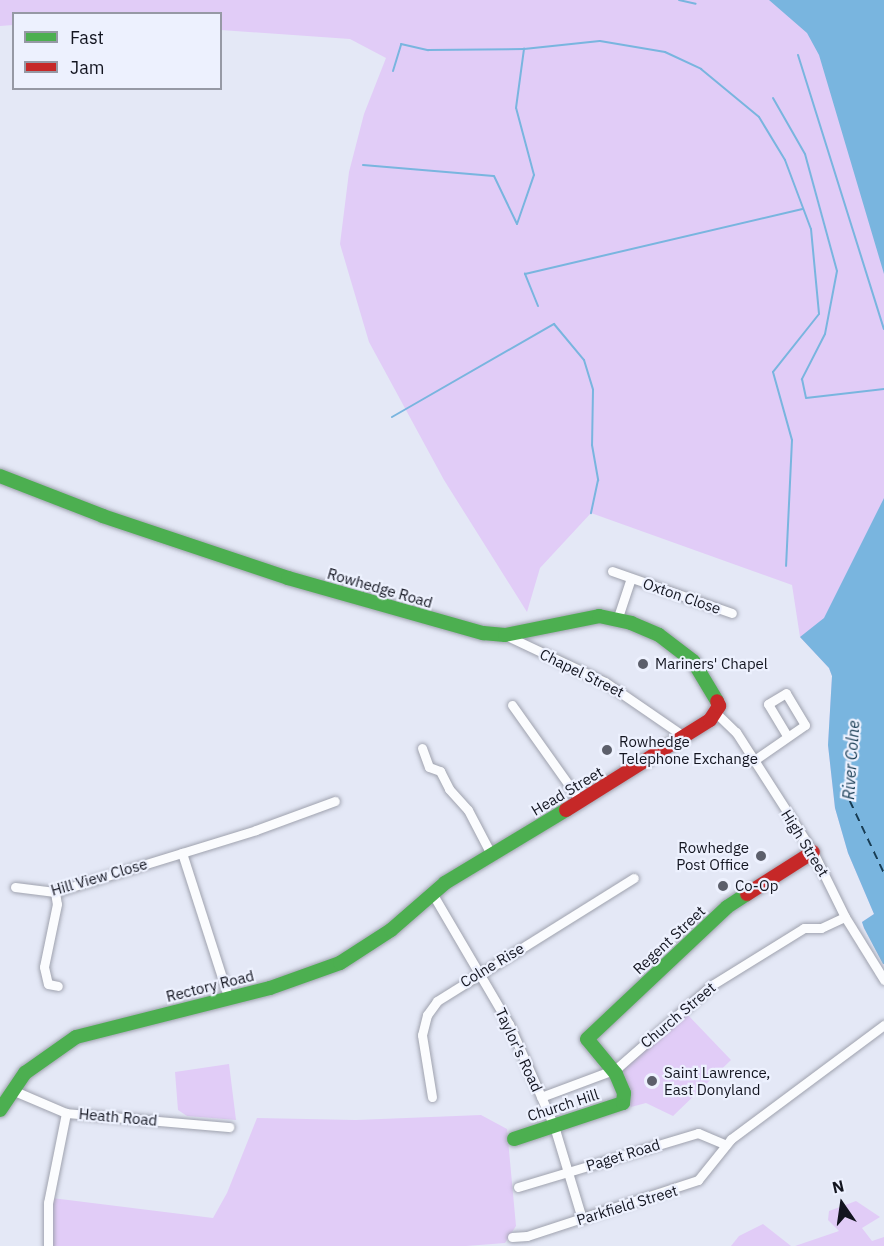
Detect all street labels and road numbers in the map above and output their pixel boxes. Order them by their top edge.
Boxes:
street label: Rowhedge Road [325,564,435,612]
street label: Oxton Close [641,574,723,618]
street label: Chapel Street [537,645,627,701]
street label: Head Street [528,763,606,819]
street label: High Street [777,806,833,880]
street label: Hill View Close [49,855,149,899]
street label: Regent Street [629,902,709,978]
street label: Colne Rise [457,939,527,991]
street label: Rectory Road [164,966,256,1006]
street label: Church Street [637,978,719,1052]
street label: Taylor's Road [492,1005,546,1095]
street label: Church Hill [525,1085,601,1125]
street label: Heath Road [78,1105,158,1129]
street label: Paget Road [584,1135,662,1175]
street label: Parkfield Street [574,1181,680,1229]

